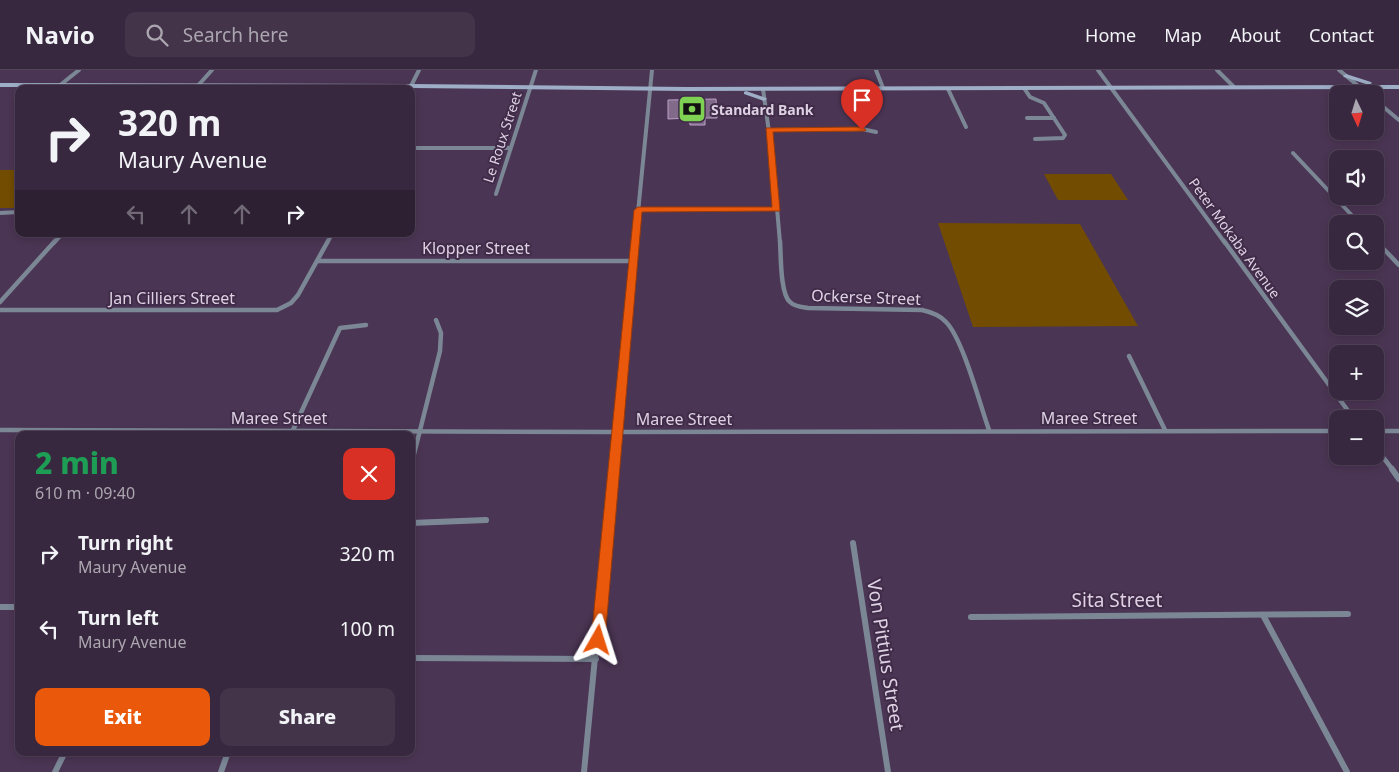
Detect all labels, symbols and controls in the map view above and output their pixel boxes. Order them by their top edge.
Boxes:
search box [125,12,475,57]
text: Navio [25,18,95,51]
icon: search [143,21,171,49]
text: Search here [183,22,289,48]
text: Home [1085,23,1136,47]
text: Map [1164,23,1202,47]
text: About [1230,23,1281,47]
text: Contact [1309,23,1374,47]
pin [841,79,883,130]
north arrow [1329,85,1384,140]
map controls [1329,85,1384,465]
icon: arrive [848,86,876,114]
street label: Le Roux Street [478,89,526,185]
bank icon: Standard Bank [677,94,707,124]
text: 320 m [118,99,221,146]
place label: Standard Bank [711,100,814,119]
icon: right [35,105,100,170]
text: Maury Avenue [118,144,267,174]
button: sound [1329,150,1384,205]
street label: Peter Mokaba Avenue [1185,174,1285,302]
icon: left [122,200,150,228]
icon: ahead [175,200,203,228]
icon: ahead [228,200,256,228]
icon: right [281,200,309,228]
button: search [1329,215,1384,270]
street label: Klopper Street [422,237,530,259]
button: layers [1329,280,1384,335]
street label: Ockerse Street [811,284,922,310]
street label: Jan Cilliers Street [107,287,235,309]
button: + [1329,345,1384,400]
street label: Maree Street [231,407,328,429]
street label: Maree Street [1041,407,1138,429]
street label: Maree Street [636,408,733,430]
button: − [1329,410,1384,465]
text: 2 min [35,442,119,483]
button: close [343,448,395,500]
text: 610 m · 09:40 [35,482,135,504]
text: Turn right [78,530,173,556]
icon: right [35,540,63,568]
text: 320 m [340,541,395,567]
text: Maury Avenue [78,556,186,578]
street label: Von Pittius Street [861,577,911,733]
street label: Sita Street [1072,587,1163,613]
text: Turn left [78,605,159,631]
position arrow [571,613,623,665]
icon: left [35,615,63,643]
text: 100 m [340,616,395,642]
text: Maury Avenue [78,631,186,653]
button: Exit [35,688,210,746]
button: Share [220,688,395,746]

